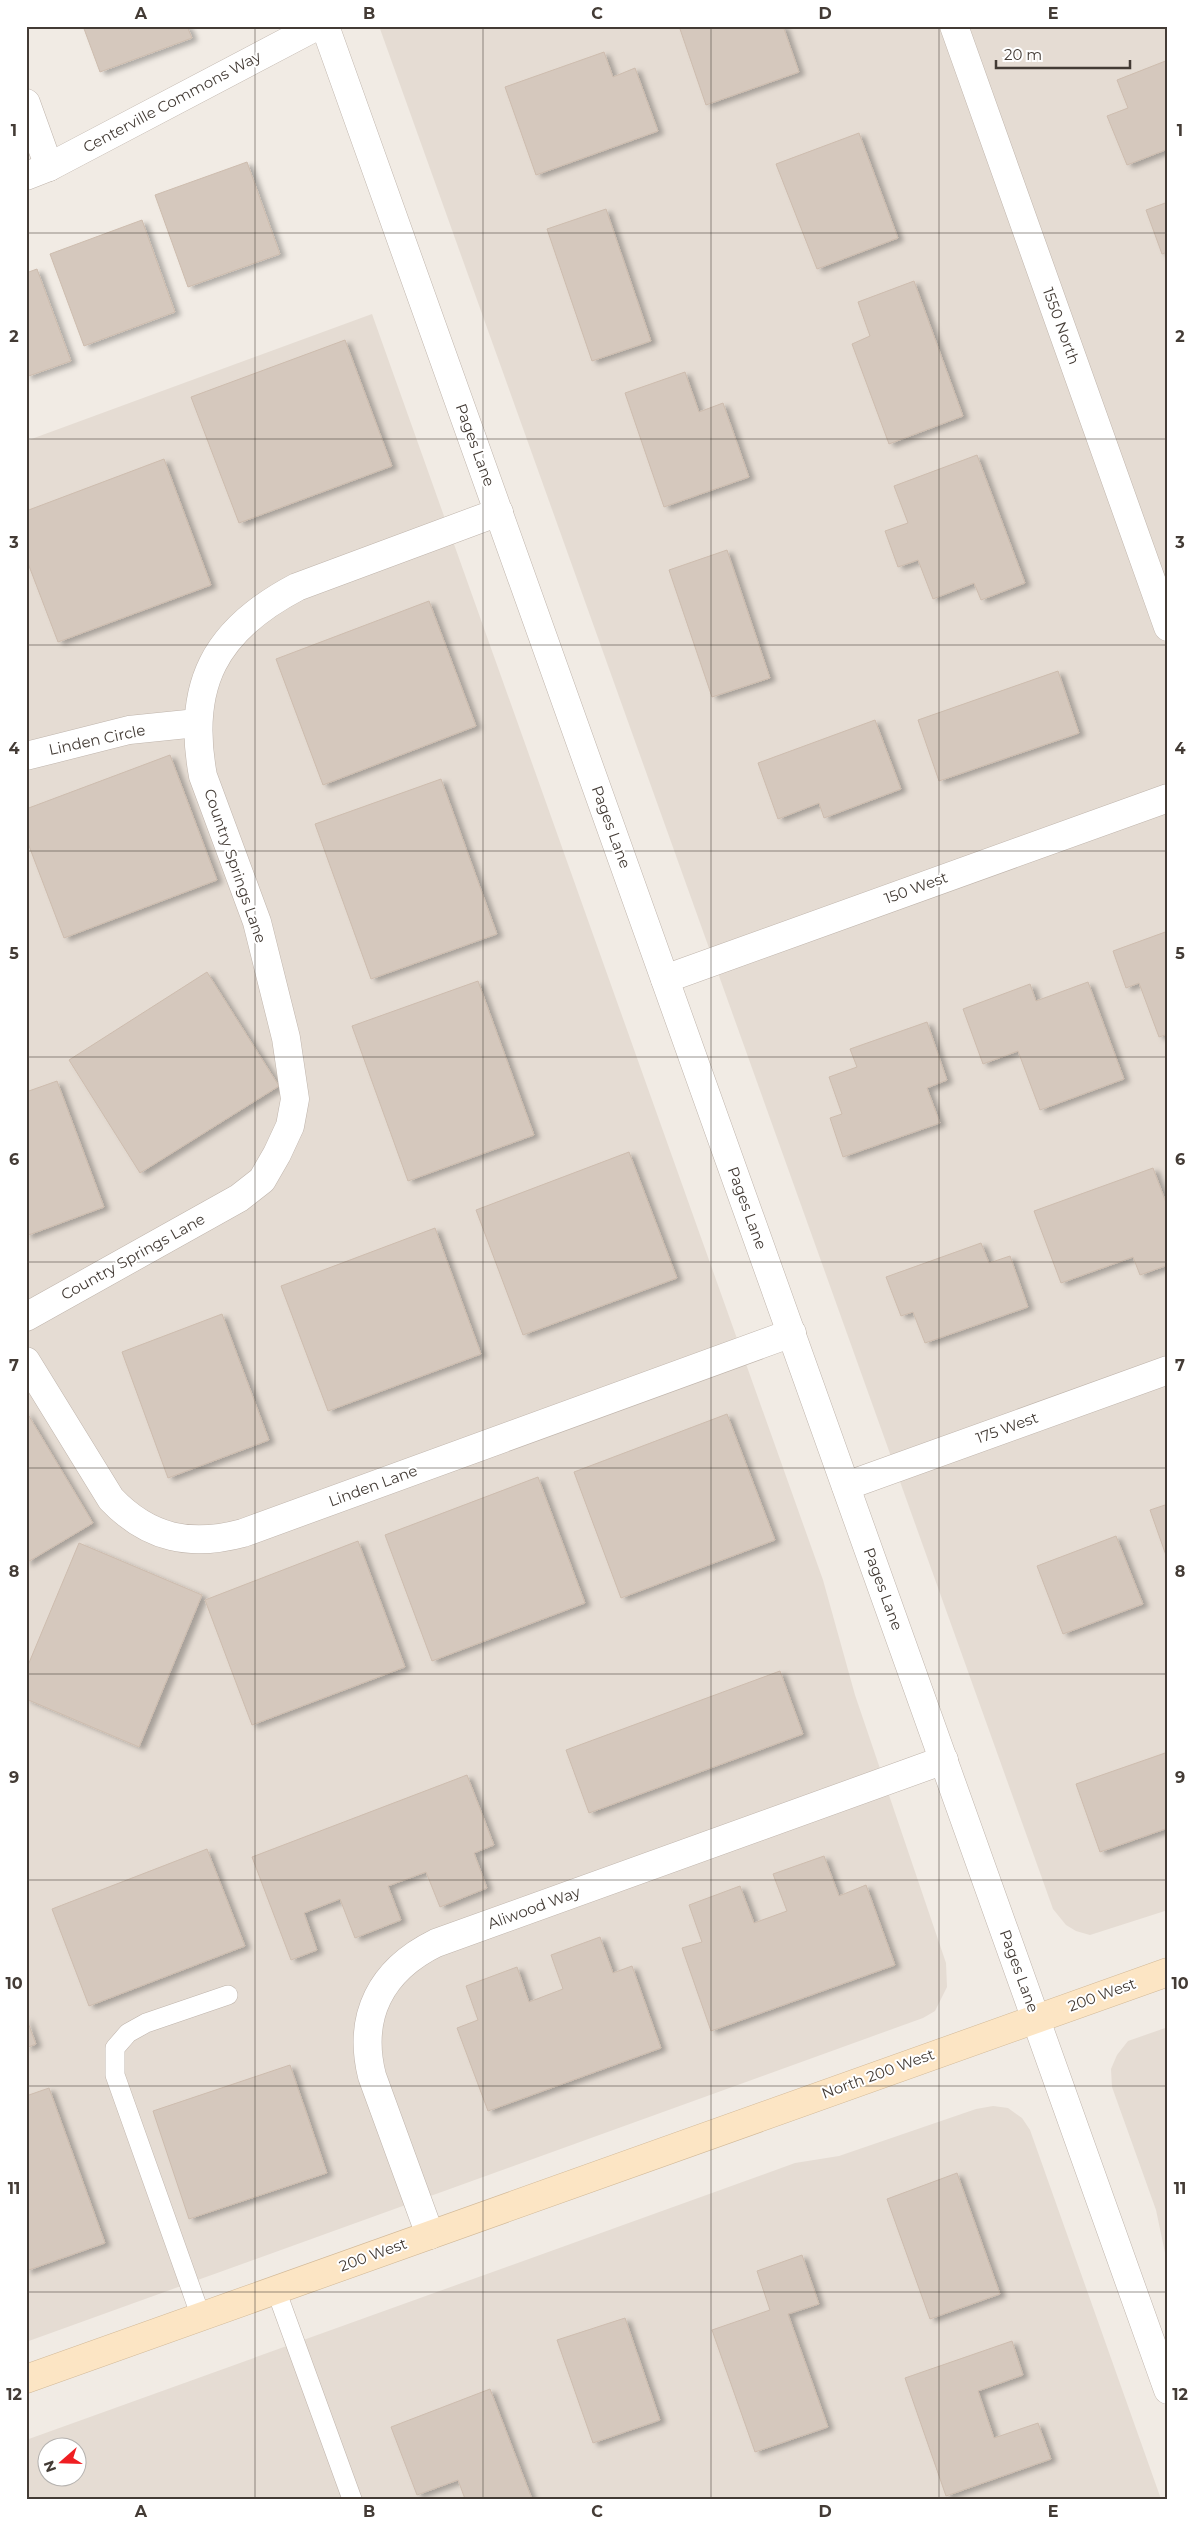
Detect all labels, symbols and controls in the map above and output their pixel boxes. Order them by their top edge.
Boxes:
text: A [134,4,148,23]
text: B [363,4,375,23]
text: C [591,4,603,23]
text: D [818,4,832,23]
text: E [1048,4,1058,23]
scale bar [996,38,1130,70]
text: 20 m [1004,45,1042,64]
street label: Centerville Commons Way [80,46,265,157]
text: 1 [11,121,17,140]
text: 1 [1177,121,1183,140]
street label: 1550 North [1039,285,1084,367]
text: 2 [9,327,19,346]
text: 2 [1175,327,1185,346]
street label: Pages Lane [452,401,499,489]
text: 3 [8,533,19,552]
text: 3 [1174,533,1185,552]
street label: Linden Circle [47,720,147,759]
text: 4 [8,739,20,758]
text: 4 [1174,739,1186,758]
street label: Pages Lane [588,783,635,871]
street label: Country Springs Lane [200,786,271,945]
street label: 150 West [882,867,950,908]
text: 5 [9,944,19,963]
text: 5 [1175,944,1185,963]
text: 6 [9,1150,19,1169]
text: 6 [1175,1150,1185,1169]
street label: Pages Lane [724,1164,771,1252]
street label: Country Springs Lane [57,1209,208,1304]
text: 7 [9,1356,19,1375]
text: 7 [1175,1356,1185,1375]
street label: 175 West [973,1408,1040,1448]
street label: Linden Lane [326,1461,420,1510]
street label: Pages Lane [860,1545,907,1633]
text: 8 [9,1562,19,1581]
text: 8 [1175,1562,1185,1581]
text: 9 [9,1768,19,1787]
text: 9 [1175,1768,1185,1787]
street label: Aliwood Way [485,1882,584,1933]
street label: Pages Lane [996,1927,1043,2015]
text: 10 [5,1974,23,1993]
street label: 200 West [1065,1974,1138,2016]
text: 10 [1171,1974,1189,1993]
street label: North 200 West [819,2044,937,2103]
text: 11 [8,2179,20,2198]
text: 11 [1174,2179,1186,2198]
street label: 200 West [336,2234,409,2276]
text: 12 [6,2385,22,2404]
text: 12 [1172,2385,1188,2404]
north arrow [38,2438,88,2488]
text: N [39,2458,60,2475]
text: A [134,2502,148,2521]
text: B [363,2502,375,2521]
text: C [591,2502,603,2521]
text: D [818,2502,832,2521]
text: E [1048,2502,1058,2521]

